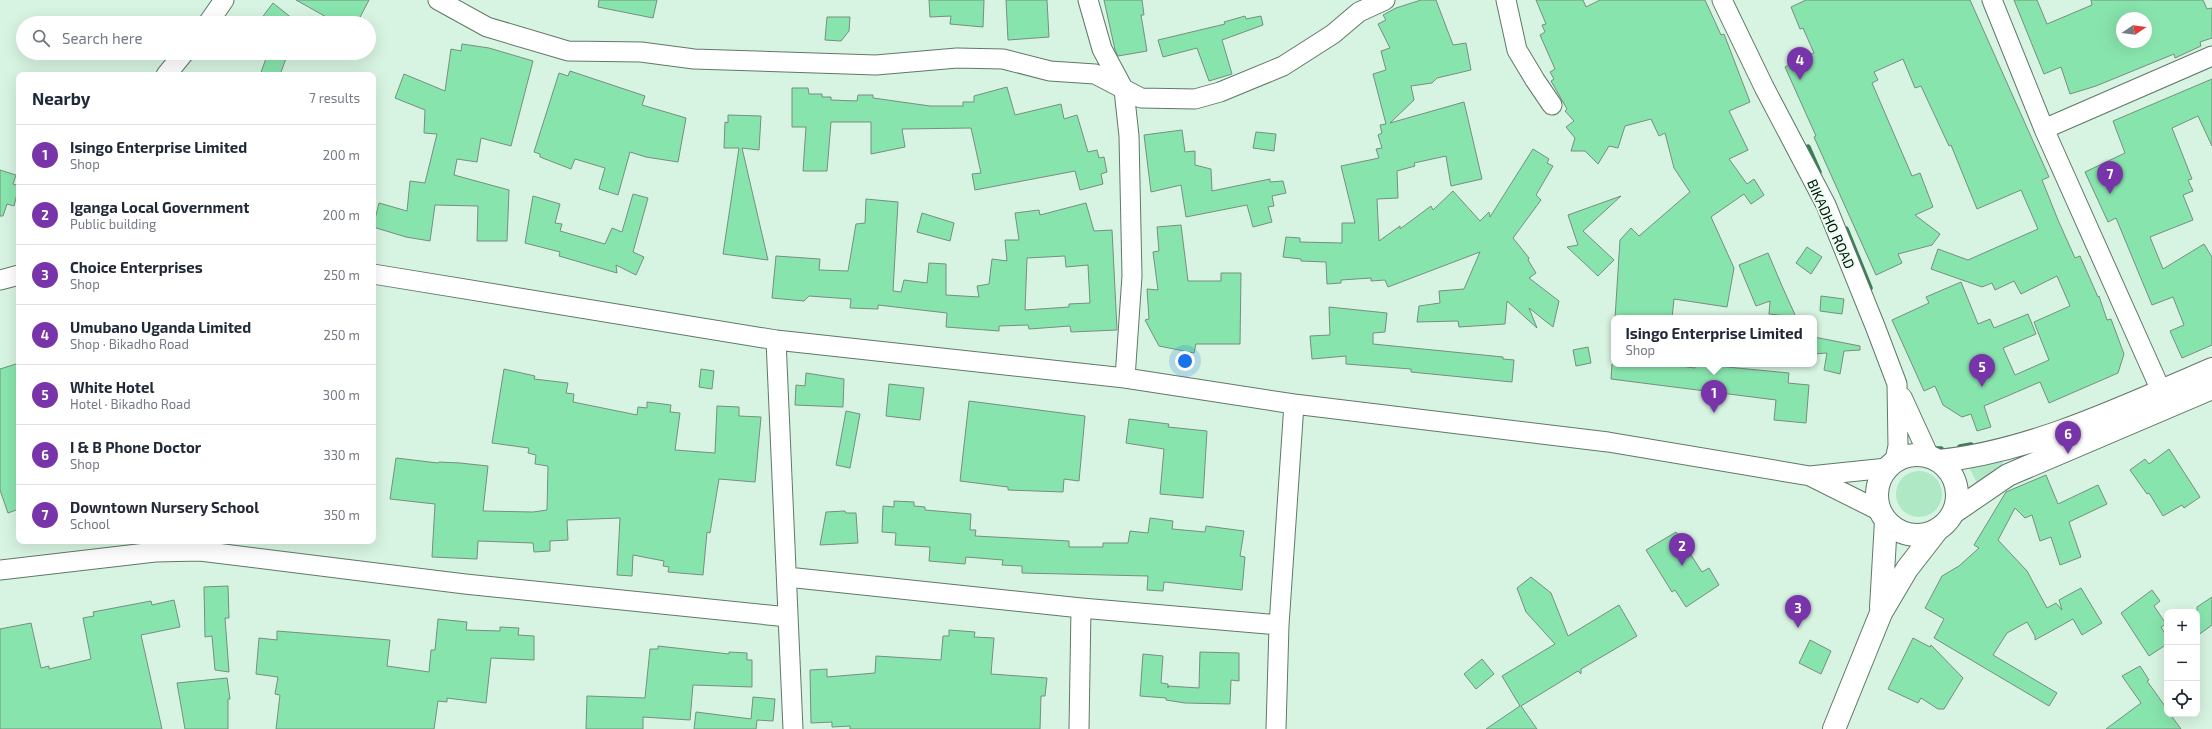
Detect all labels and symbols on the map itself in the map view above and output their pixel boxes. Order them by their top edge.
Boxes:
north arrow [2116,12,2152,48]
pin: 4 [1787,47,1813,80]
pin: 7 [2097,161,2123,194]
street label: BIKADHO ROAD [1804,176,1859,271]
your location [1175,351,1195,371]
pin: 5 [1969,354,1995,387]
pin: 1 [1701,380,1727,413]
pin: 6 [2055,421,2081,454]
pin: 2 [1669,533,1695,566]
pin: 3 [1785,595,1811,628]

